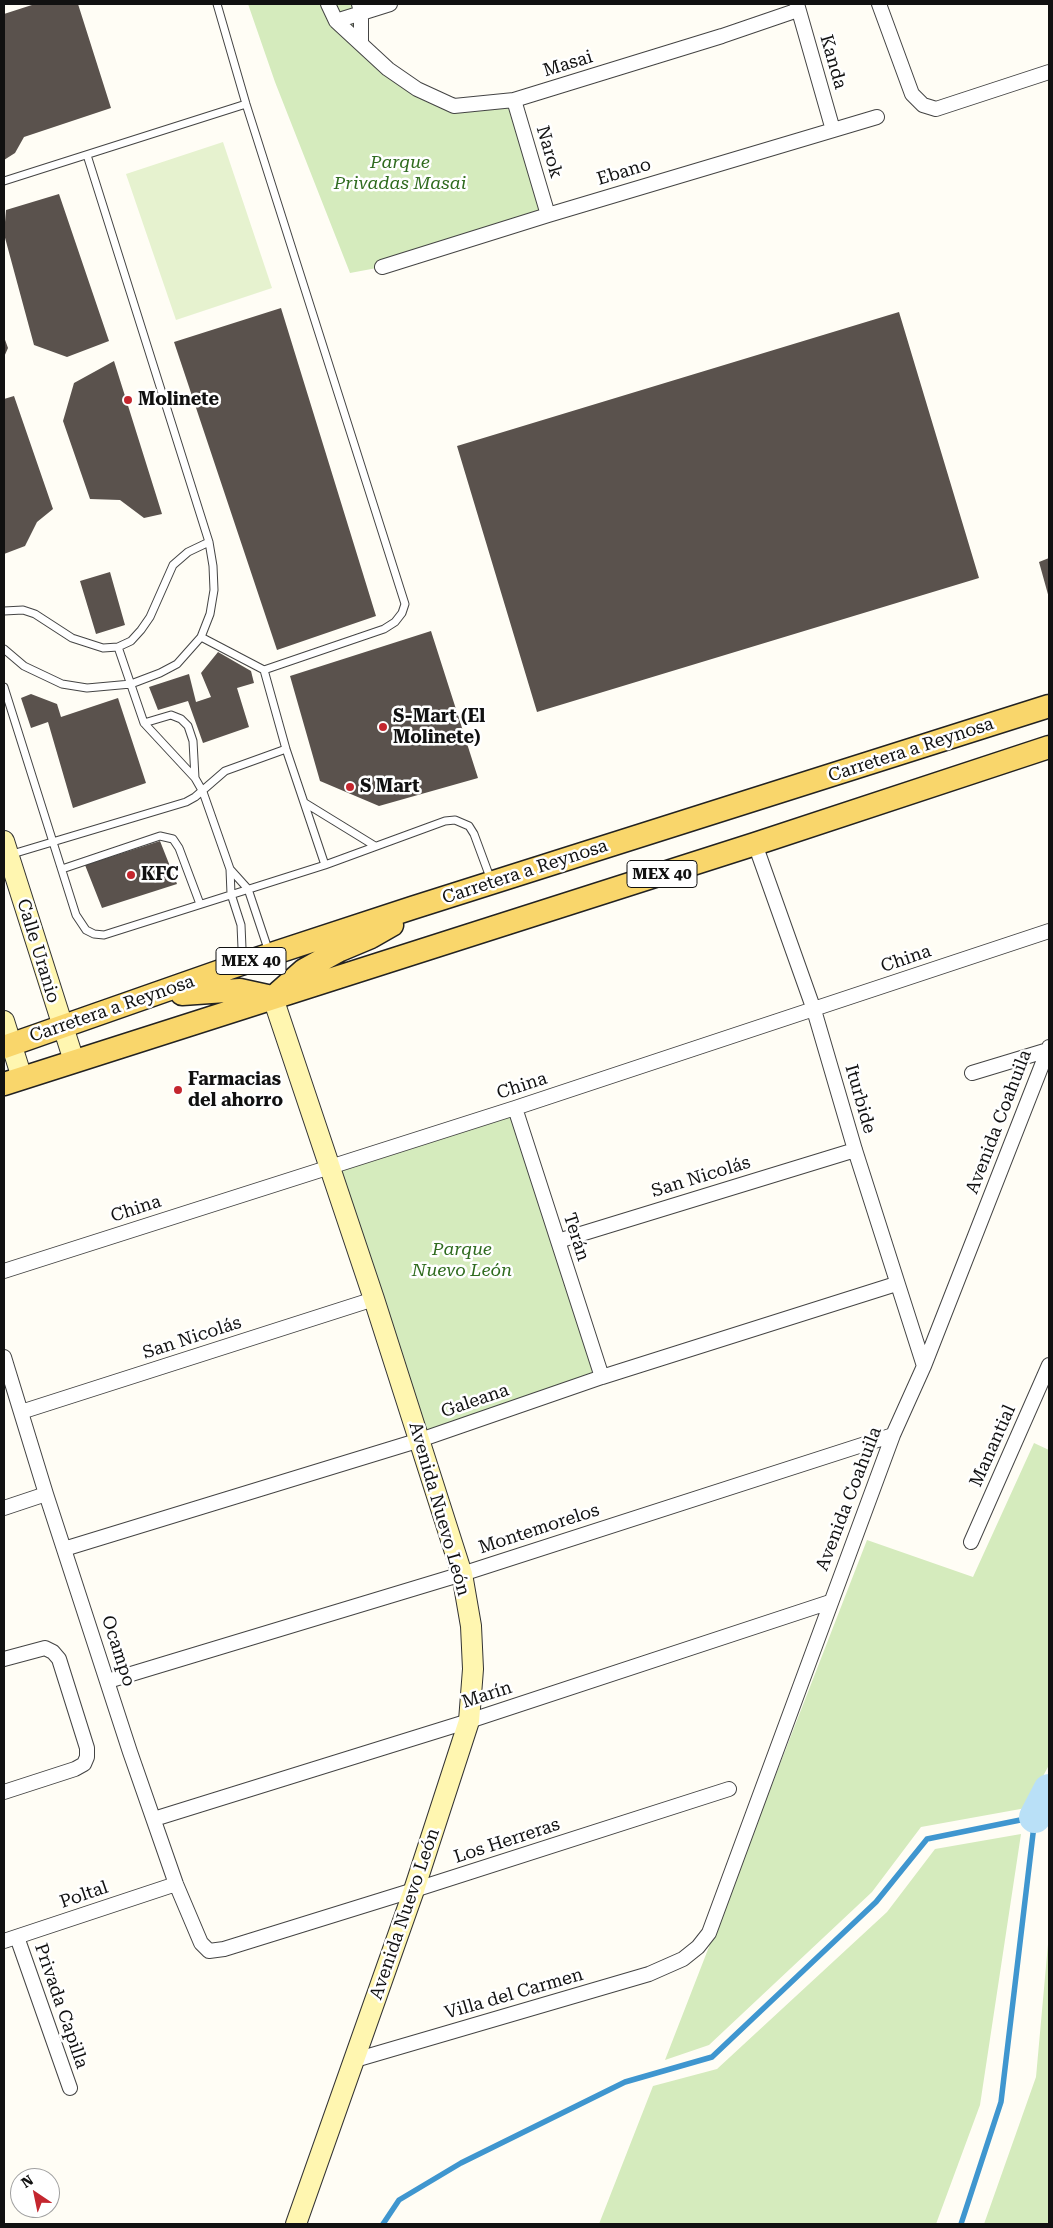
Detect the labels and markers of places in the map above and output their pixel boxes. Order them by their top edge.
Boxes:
place label: Molinete [138,389,219,411]
marker: Molinete [122,394,134,406]
place label: S-Mart (El Molinete) [393,706,485,749]
marker: S-Mart (El Molinete) [377,721,389,733]
place label: S Mart [360,776,420,798]
marker: S Mart [344,781,356,793]
place label: KFC [141,864,179,886]
marker: KFC [125,869,137,881]
place label: Farmacias del ahorro [188,1069,283,1112]
marker: Farmacias del ahorro [172,1084,184,1096]

